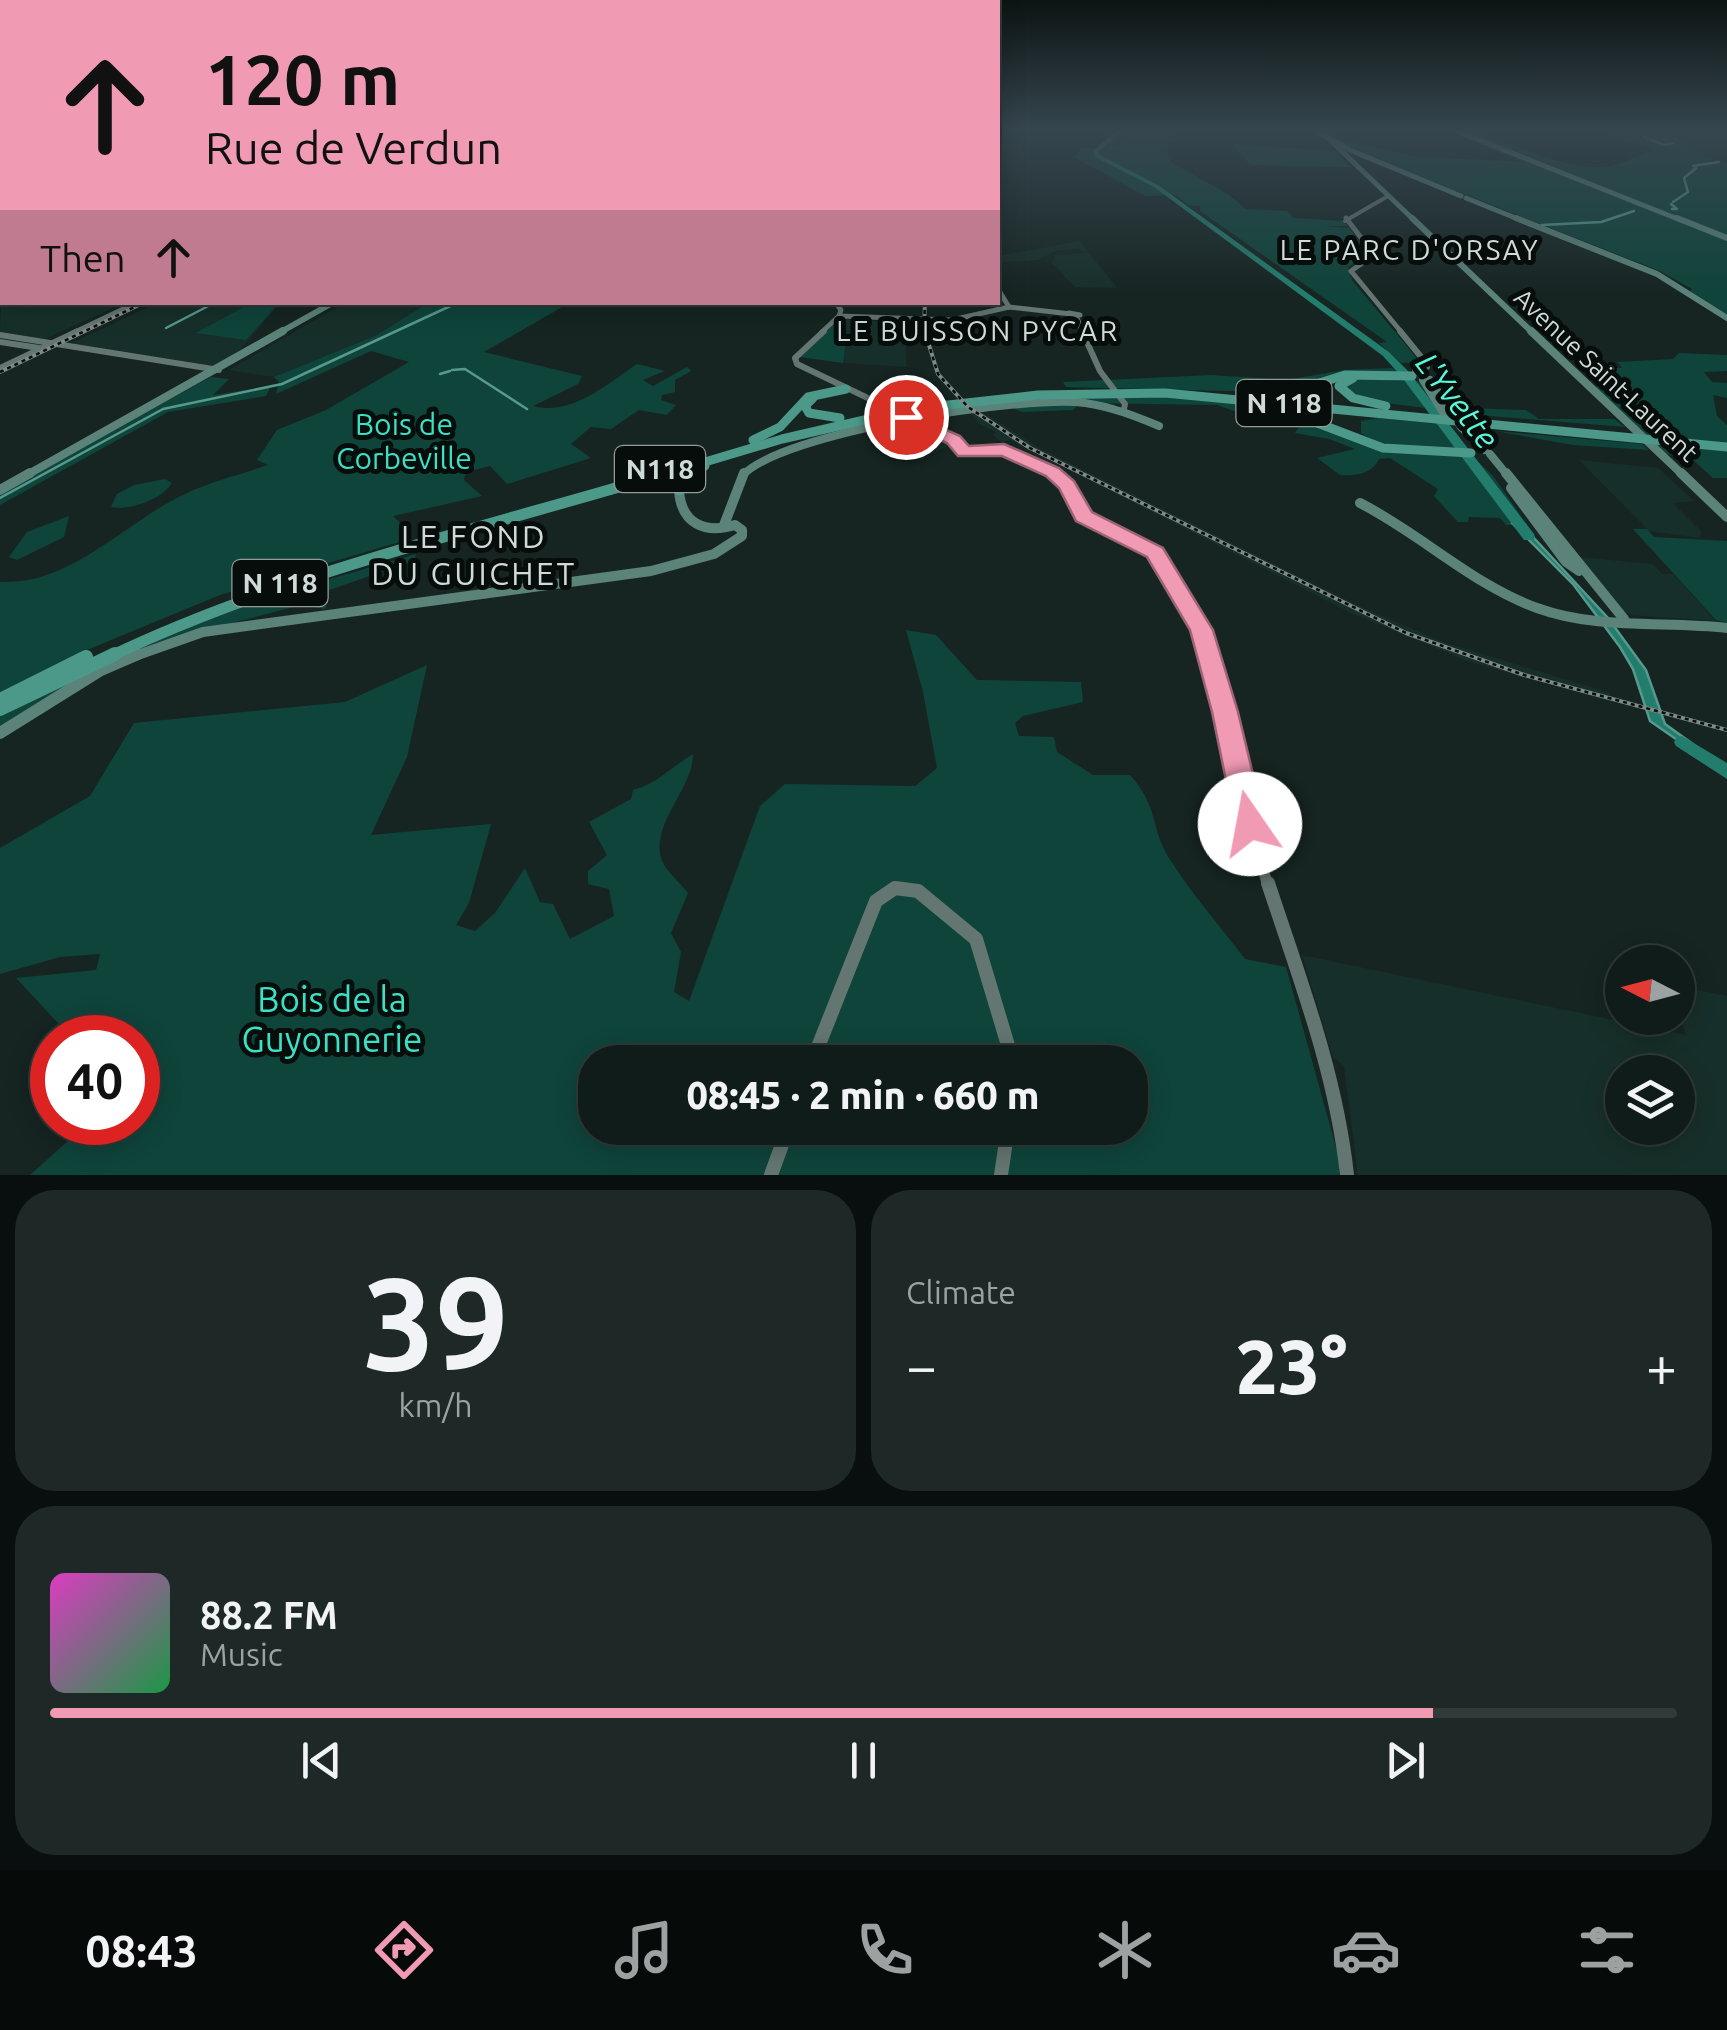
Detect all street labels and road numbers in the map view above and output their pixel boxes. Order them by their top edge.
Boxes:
street label: Avenue Saint-Laurent [1509,283,1703,467]
road number: N 118 [1236,380,1332,426]
road number: N118 [615,446,705,492]
road number: N 118 [232,560,328,606]

